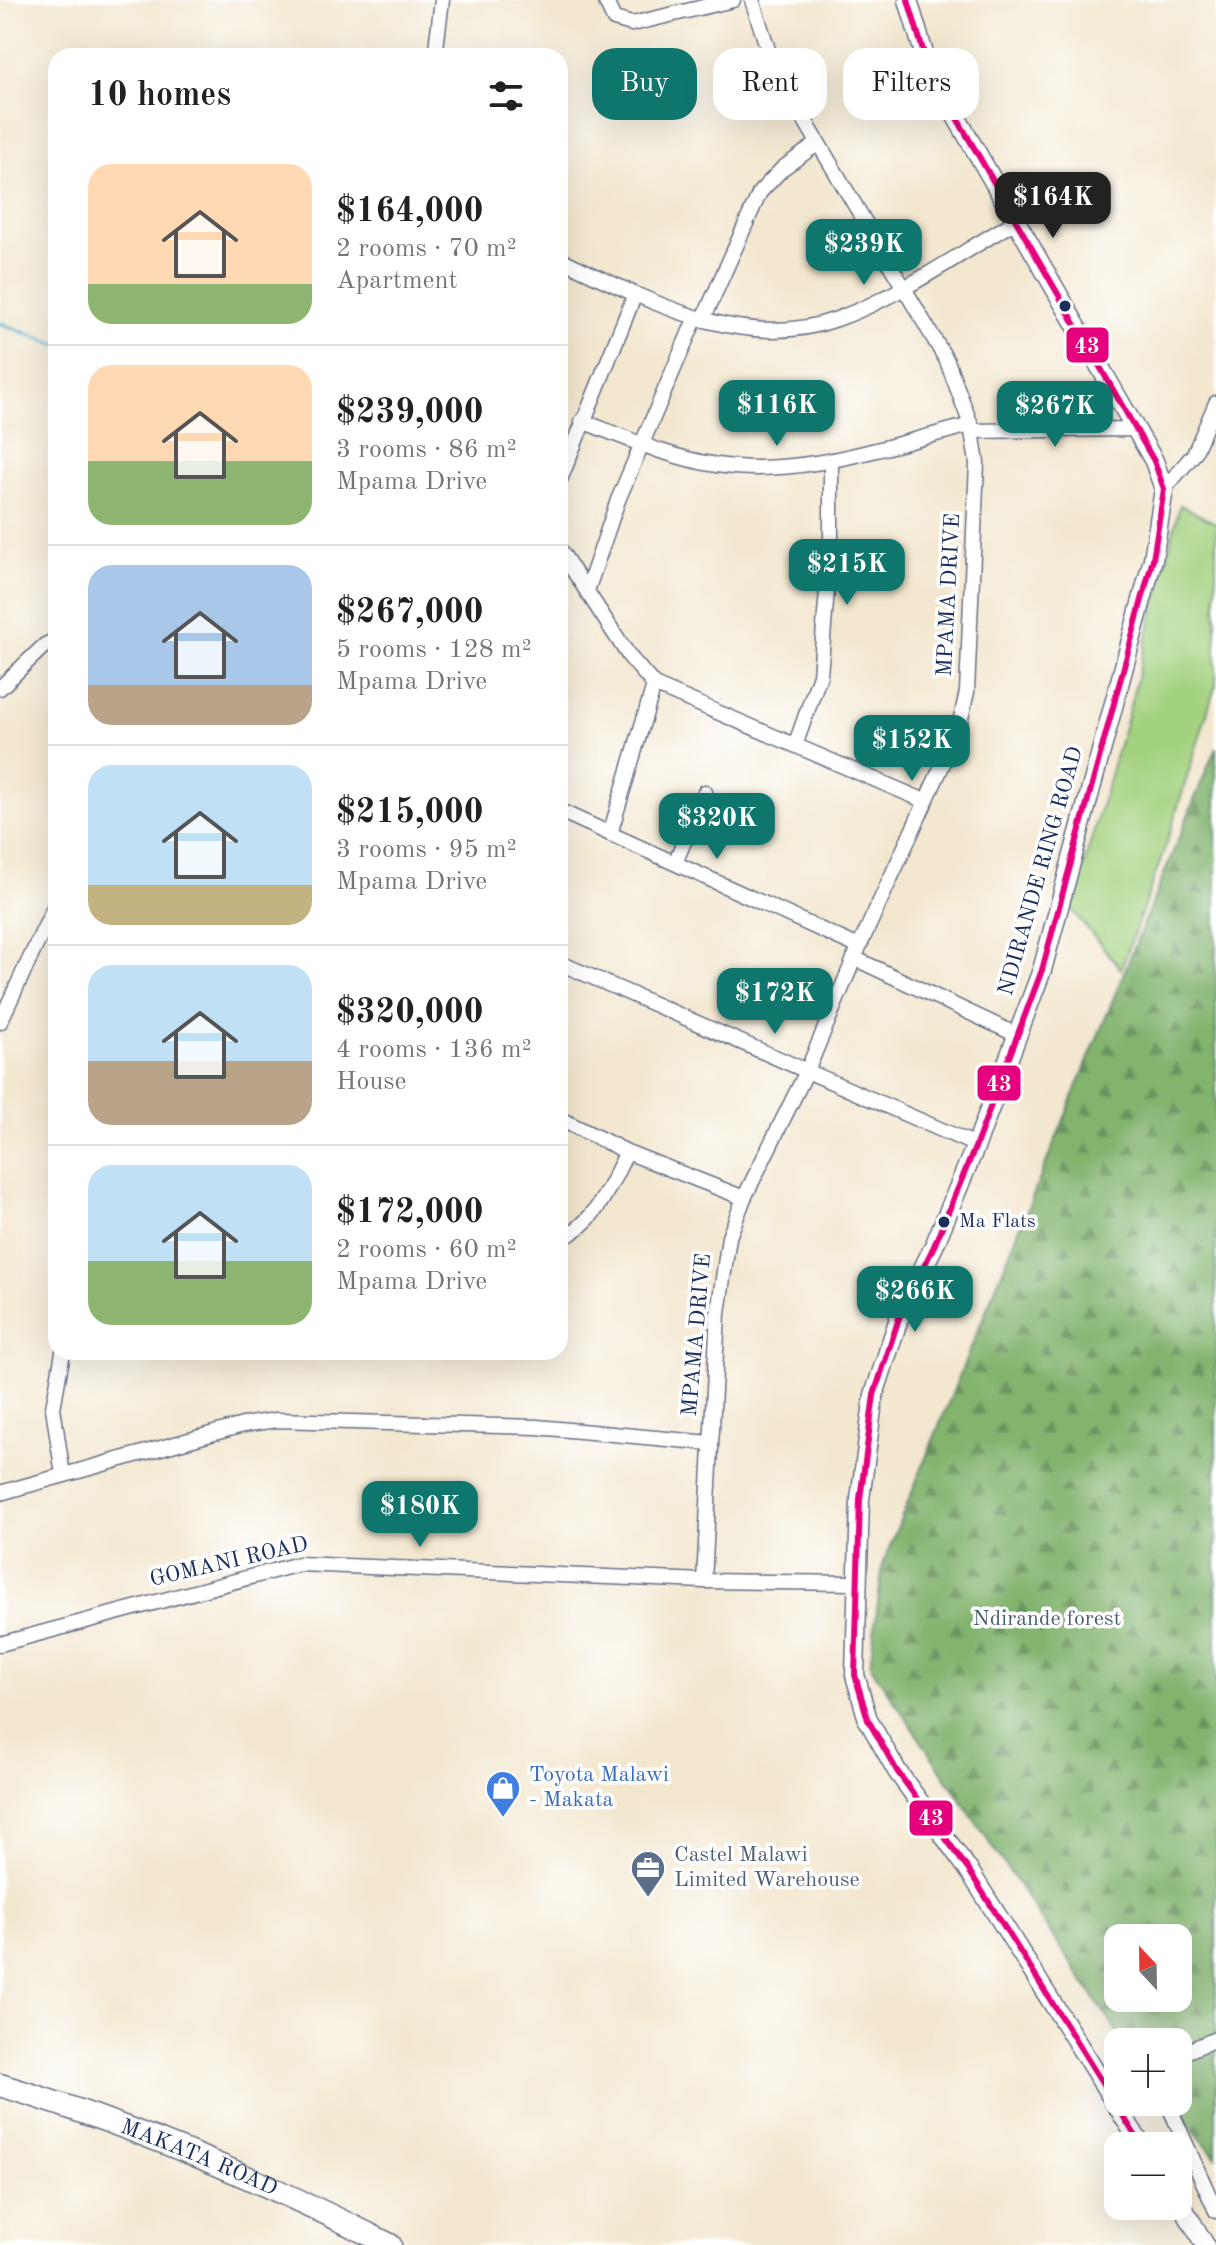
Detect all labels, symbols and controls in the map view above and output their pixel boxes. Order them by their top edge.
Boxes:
chip: Buy [592,48,697,120]
chip: Rent [713,48,827,120]
chip: Filters [843,48,979,120]
icon: filters [484,74,528,118]
text: 10 homes [88,79,231,113]
pin: $164K [997,172,1109,240]
text: $164K [1013,185,1093,211]
text: $164,000 [336,195,484,229]
icon: home [152,196,248,292]
pin: $239K [808,219,920,287]
text: $239K [824,232,904,258]
text: 2 rooms · 70 m² [336,236,517,262]
text: Apartment [336,268,458,294]
unlabelled marker [1057,298,1073,314]
line badge: 43 [1065,326,1110,364]
text: 43 [1074,336,1100,358]
pin: $116K [721,380,833,448]
pin: $267K [999,381,1111,449]
text: $116K [737,393,817,419]
text: $267K [1015,394,1095,420]
text: $239,000 [336,396,484,430]
icon: home [152,397,248,493]
text: 3 rooms · 86 m² [336,437,517,463]
text: Mpama Drive [336,469,487,495]
street label: MPAMA DRIVE [934,513,964,677]
pin: $215K [791,539,903,607]
text: $215K [807,552,887,578]
text: $267,000 [336,596,484,630]
icon: home [152,597,248,693]
text: 5 rooms · 128 m² [336,637,532,663]
text: Mpama Drive [336,669,487,695]
pin: $152K [856,715,968,783]
text: $152K [872,728,952,754]
street label: NDIRANDE RING ROAD [995,744,1087,998]
pin: $320K [661,793,773,861]
text: $215,000 [336,796,484,830]
icon: home [152,797,248,893]
text: $320K [677,806,757,832]
text: 3 rooms · 95 m² [336,837,517,863]
text: Mpama Drive [336,869,487,895]
pin: $172K [719,968,831,1036]
text: $172K [735,981,815,1007]
text: $320,000 [336,996,484,1030]
icon: home [152,997,248,1093]
text: 4 rooms · 136 m² [336,1037,532,1063]
line badge: 43 [976,1064,1022,1102]
text: House [336,1069,407,1095]
text: 43 [986,1074,1012,1096]
text: $172,000 [336,1196,484,1230]
icon: home [152,1197,248,1293]
place label: Ma Flats [959,1212,1036,1232]
marker: Ma Flats [936,1214,952,1230]
text: 2 rooms · 60 m² [336,1237,517,1263]
street label: MPAMA DRIVE [679,1252,715,1418]
pin: $266K [859,1266,971,1334]
text: Mpama Drive [336,1269,487,1295]
text: $266K [875,1279,955,1305]
pin: $180K [364,1481,476,1549]
text: $180K [380,1494,460,1520]
street label: GOMANI ROAD [148,1533,310,1591]
park label: Ndirande forest [973,1608,1121,1630]
place label: Toyota Malawi - Makata [529,1764,669,1811]
shop icon: Toyota Malawi - Makata [484,1769,522,1819]
line badge: 43 [908,1799,954,1837]
text: 43 [918,1808,944,1830]
place label: Castel Malawi Limited Warehouse [674,1844,860,1891]
office icon: Castel Malawi Limited Warehouse [629,1849,667,1899]
north arrow [1104,1924,1192,2012]
map controls [1104,1924,1192,2220]
button: + [1104,2028,1192,2116]
street label: MAKATA ROAD [118,2116,281,2200]
button: − [1104,2132,1192,2220]

